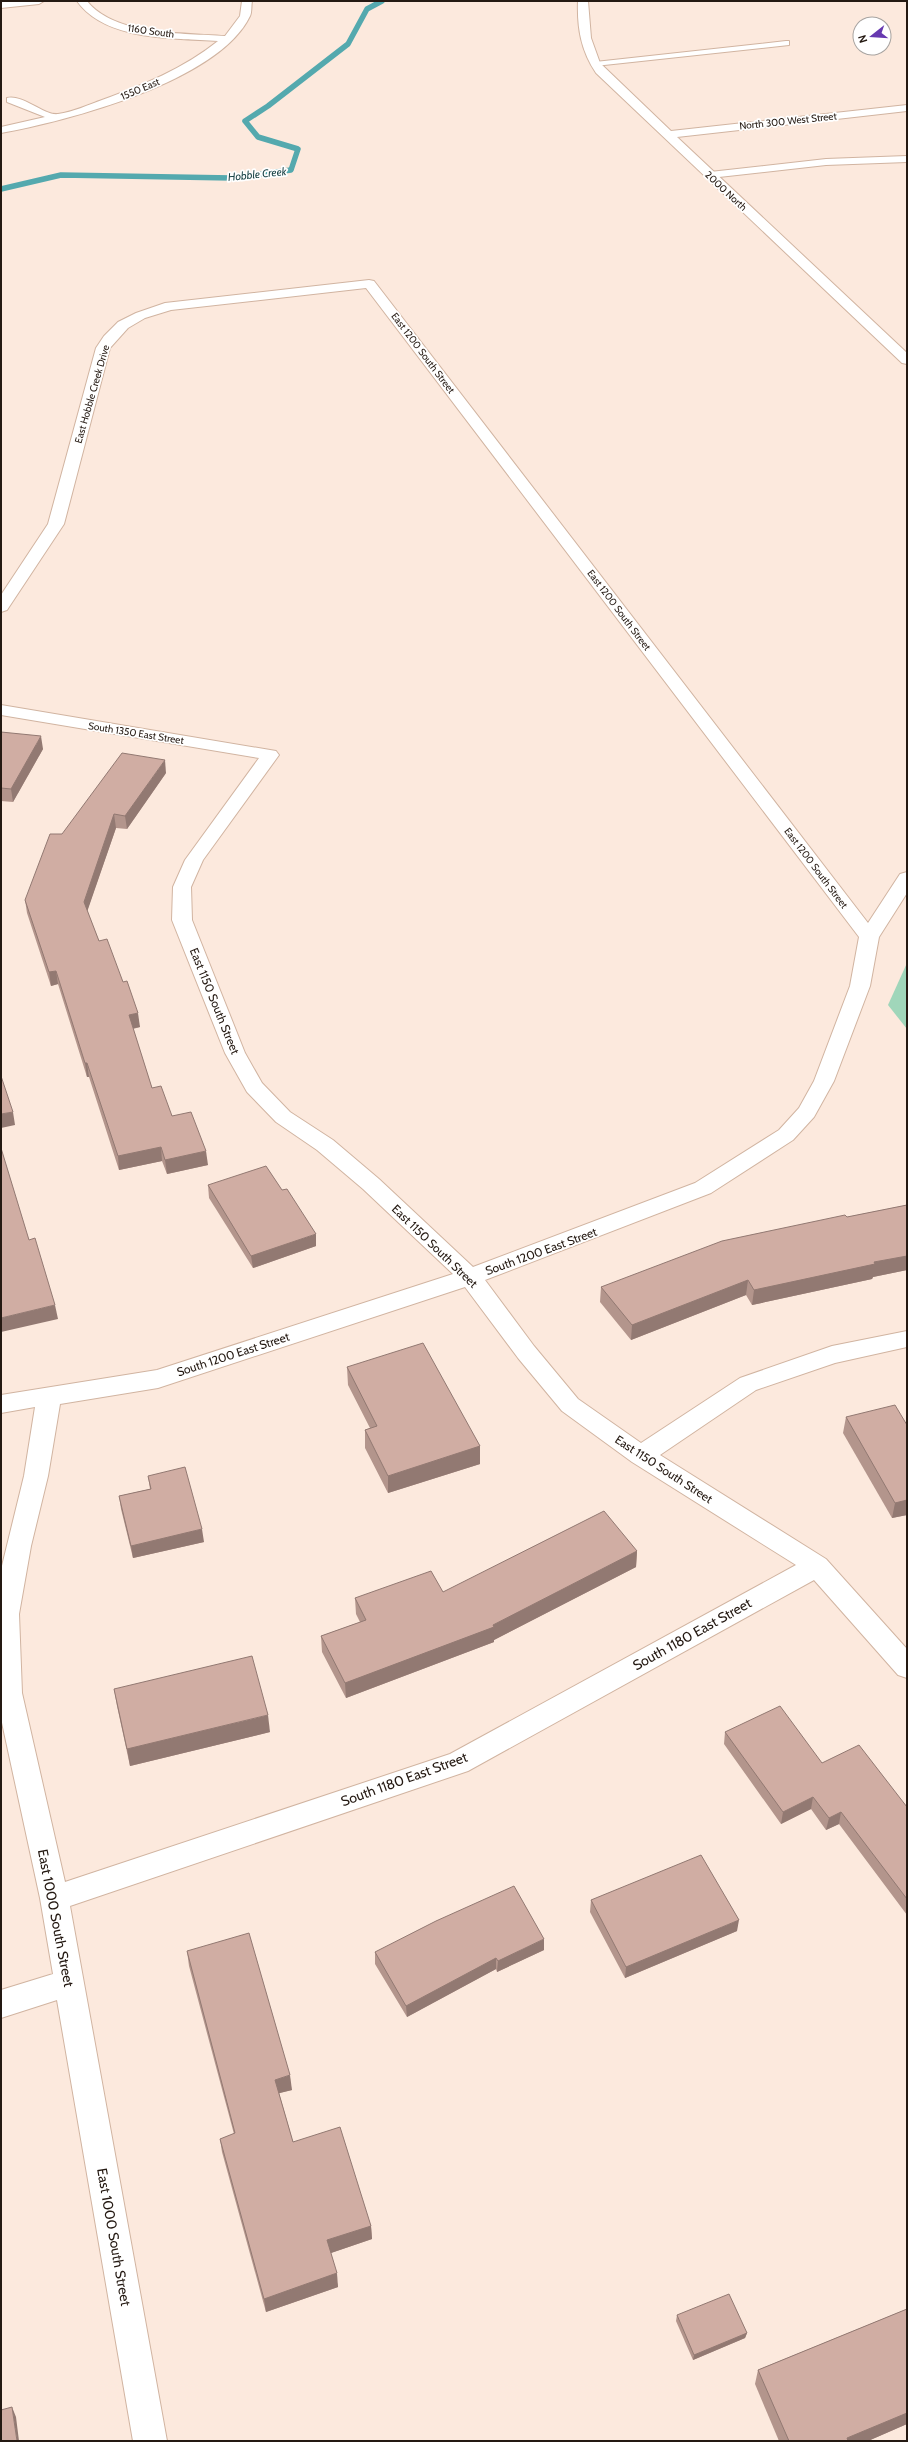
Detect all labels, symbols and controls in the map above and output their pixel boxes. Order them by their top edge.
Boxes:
north arrow [852,16,892,56]
street label: 1160 South [127,21,175,41]
text: N [855,33,870,45]
street label: 1550 East [119,75,162,103]
street label: North 300 West Street [739,109,838,133]
water label: Hobble Creek [227,164,287,184]
street label: 2000 North [702,168,750,214]
street label: East 1200 South Street [388,310,458,397]
street label: East Hobble Creek Drive [72,343,112,445]
street label: East 1200 South Street [584,567,654,654]
street label: South 1350 East Street [87,719,185,747]
street label: East 1200 South Street [781,825,851,912]
street label: East 1150 South Street [187,946,243,1056]
street label: East 1150 South Street [389,1201,481,1291]
street label: South 1200 East Street [483,1224,599,1278]
street label: South 1200 East Street [175,1329,291,1379]
street label: East 1150 South Street [612,1432,716,1506]
street label: South 1180 East Street [629,1594,755,1674]
street label: South 1180 East Street [338,1748,470,1810]
street label: East 1000 South Street [34,1848,78,1989]
street label: East 1000 South Street [93,2167,135,2308]

